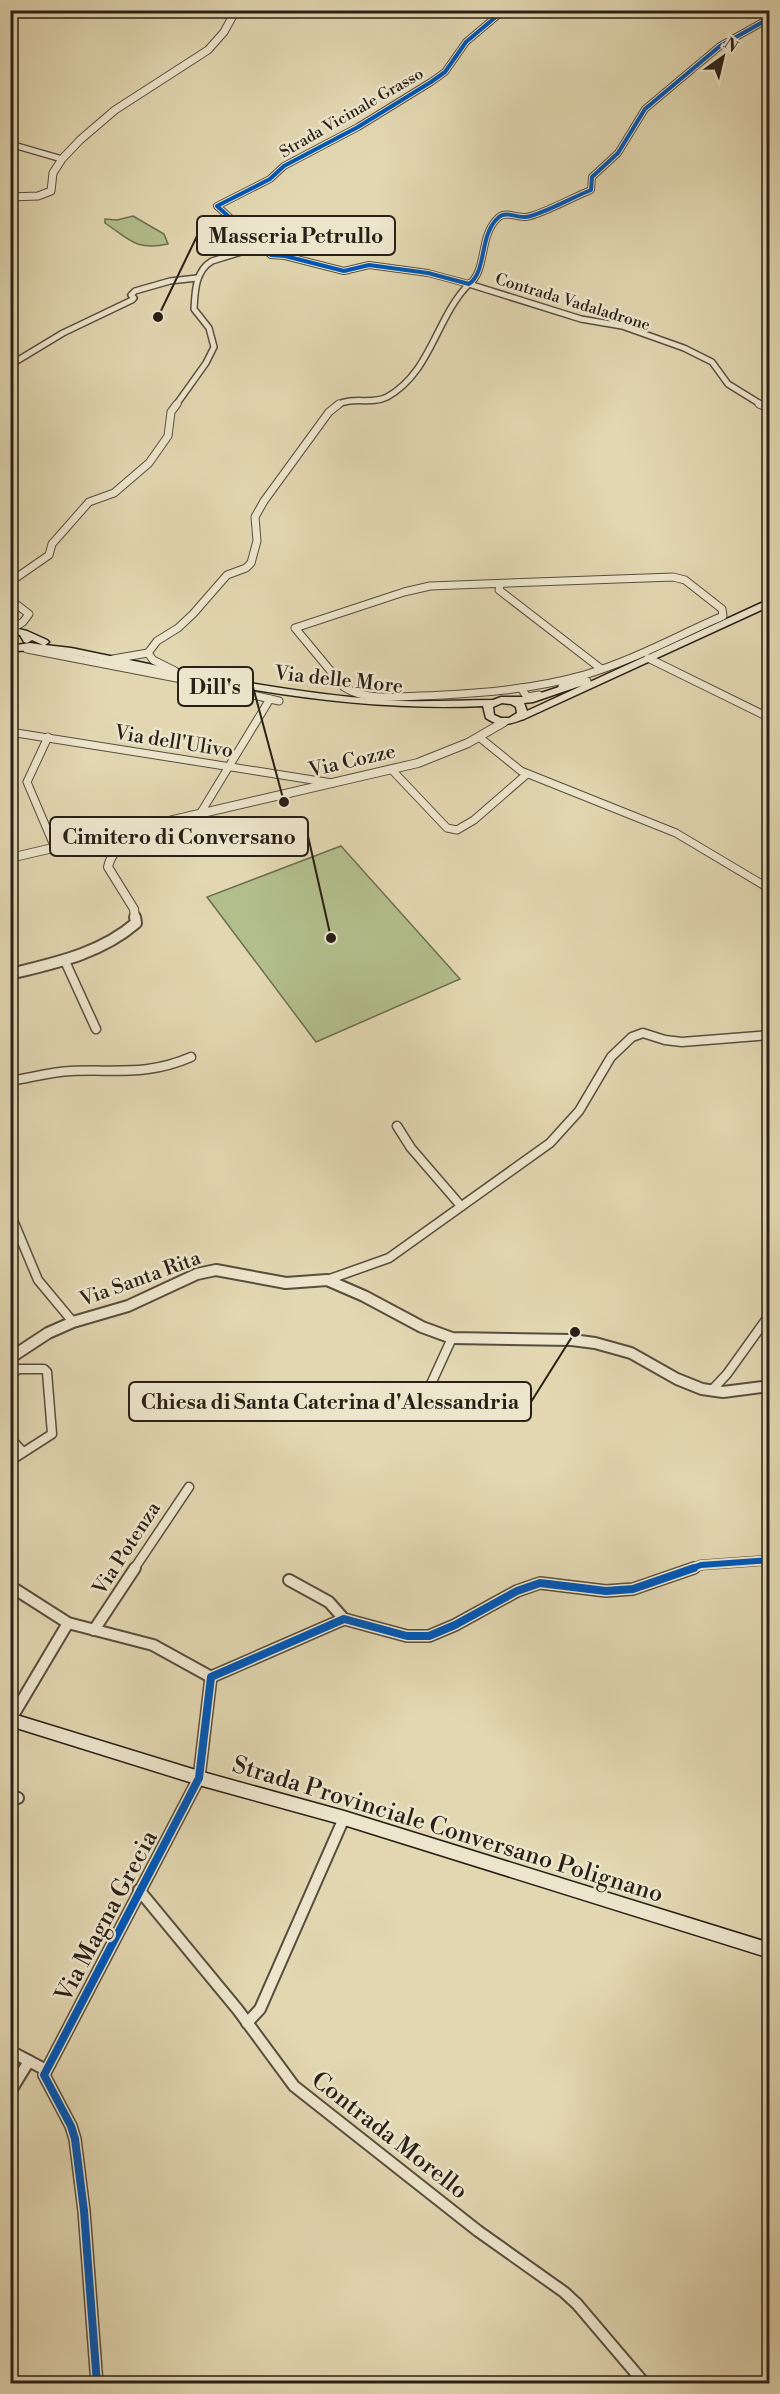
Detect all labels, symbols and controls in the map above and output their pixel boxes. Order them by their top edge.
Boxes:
north arrow [693,27,753,87]
text: N [720,34,742,57]
street label: Strada Vicinale Grasso [276,63,427,162]
callout: Masseria Petrullo [197,216,395,255]
text: Masseria Petrullo [209,224,383,250]
street label: Contrada Vadaladrone [493,269,653,335]
street label: Via delle More [272,661,404,700]
callout: Dill's [178,667,253,706]
text: Dill's [189,675,241,701]
street label: Via dell'Ulivo [112,721,235,764]
street label: Via Cozze [306,739,398,784]
callout: Cimitero di Conversano [50,817,308,856]
text: Cimitero di Conversano [62,825,296,851]
street label: Via Santa Rita [76,1246,205,1313]
callout: Chiesa di Santa Caterina d'Alessandria [129,1382,531,1421]
text: Chiesa di Santa Caterina d'Alessandria [141,1390,520,1416]
street label: Via Potenza [87,1497,167,1601]
street label: Strada Provinciale Conversano Polignano [229,1750,667,1910]
street label: Via Magna Grecia [49,1825,165,2008]
street label: Contrada Morello [305,2065,474,2206]

